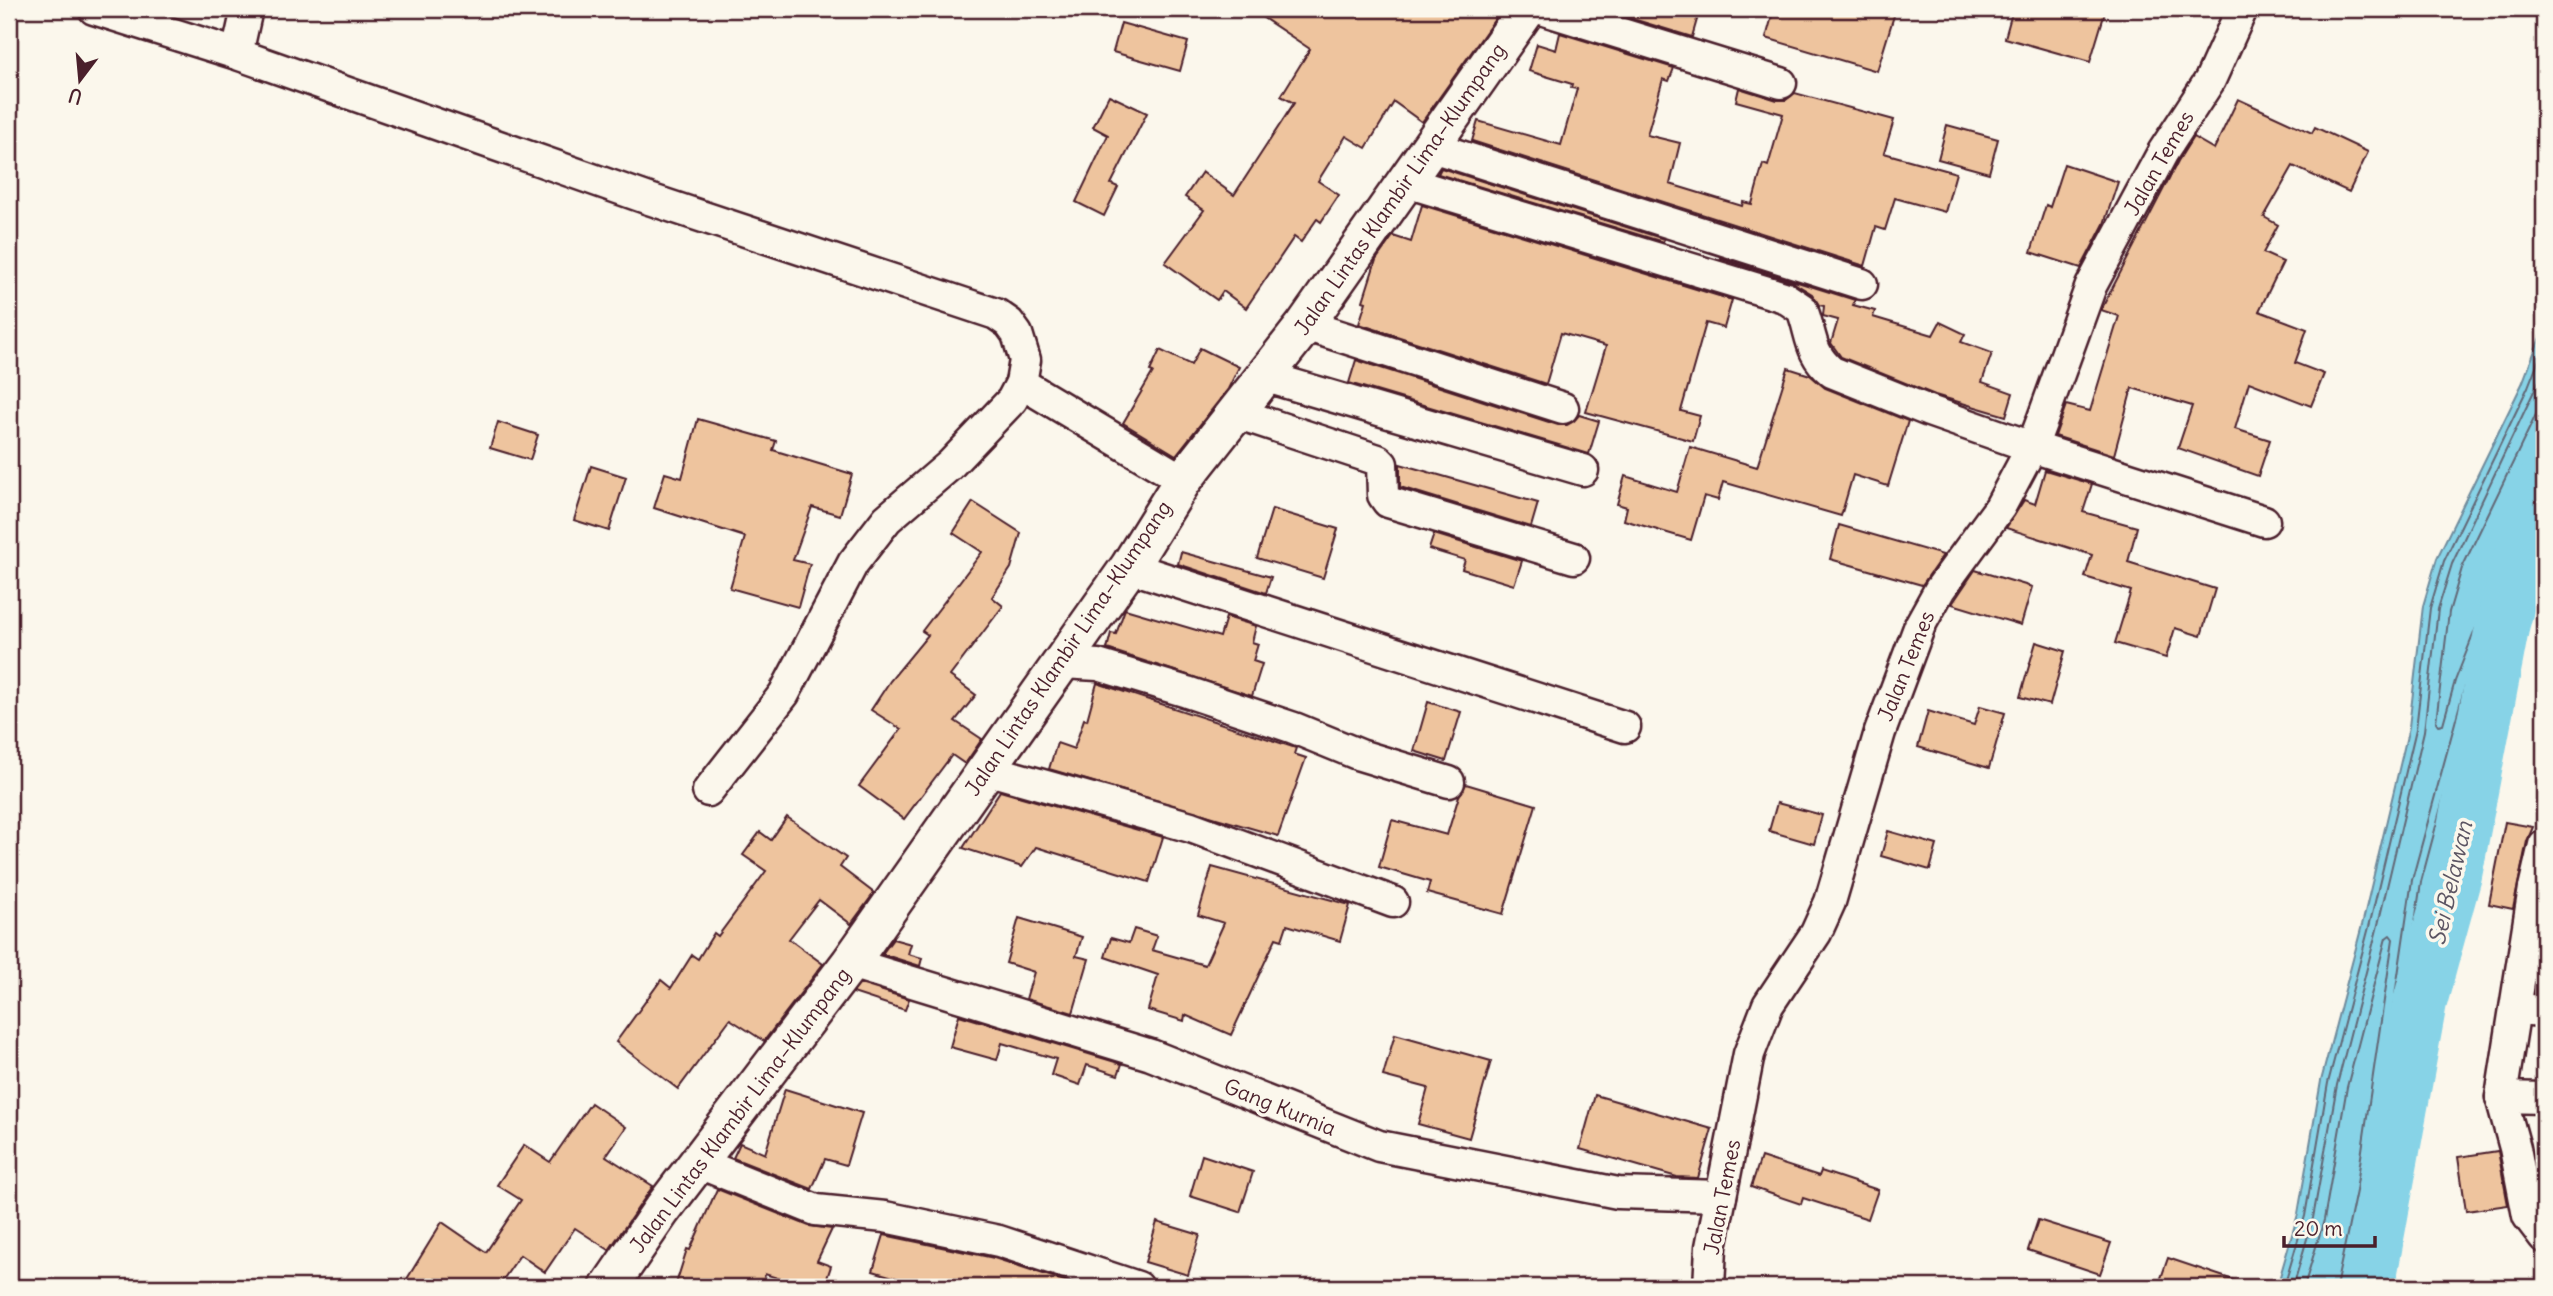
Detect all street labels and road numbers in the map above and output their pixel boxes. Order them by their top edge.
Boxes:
street label: Jalan Lintas Klambir Lima–Klumpang [1288,38,1512,340]
street label: Jalan Temes [2118,106,2200,220]
street label: Jalan Lintas Klambir Lima–Klumpang [959,495,1177,801]
street label: Jalan Temes [1872,607,1940,725]
street label: Jalan Lintas Klambir Lima–Klumpang [624,962,856,1258]
street label: Gang Kurnia [1220,1072,1340,1142]
street label: Jalan Temes [1698,1137,1746,1257]

